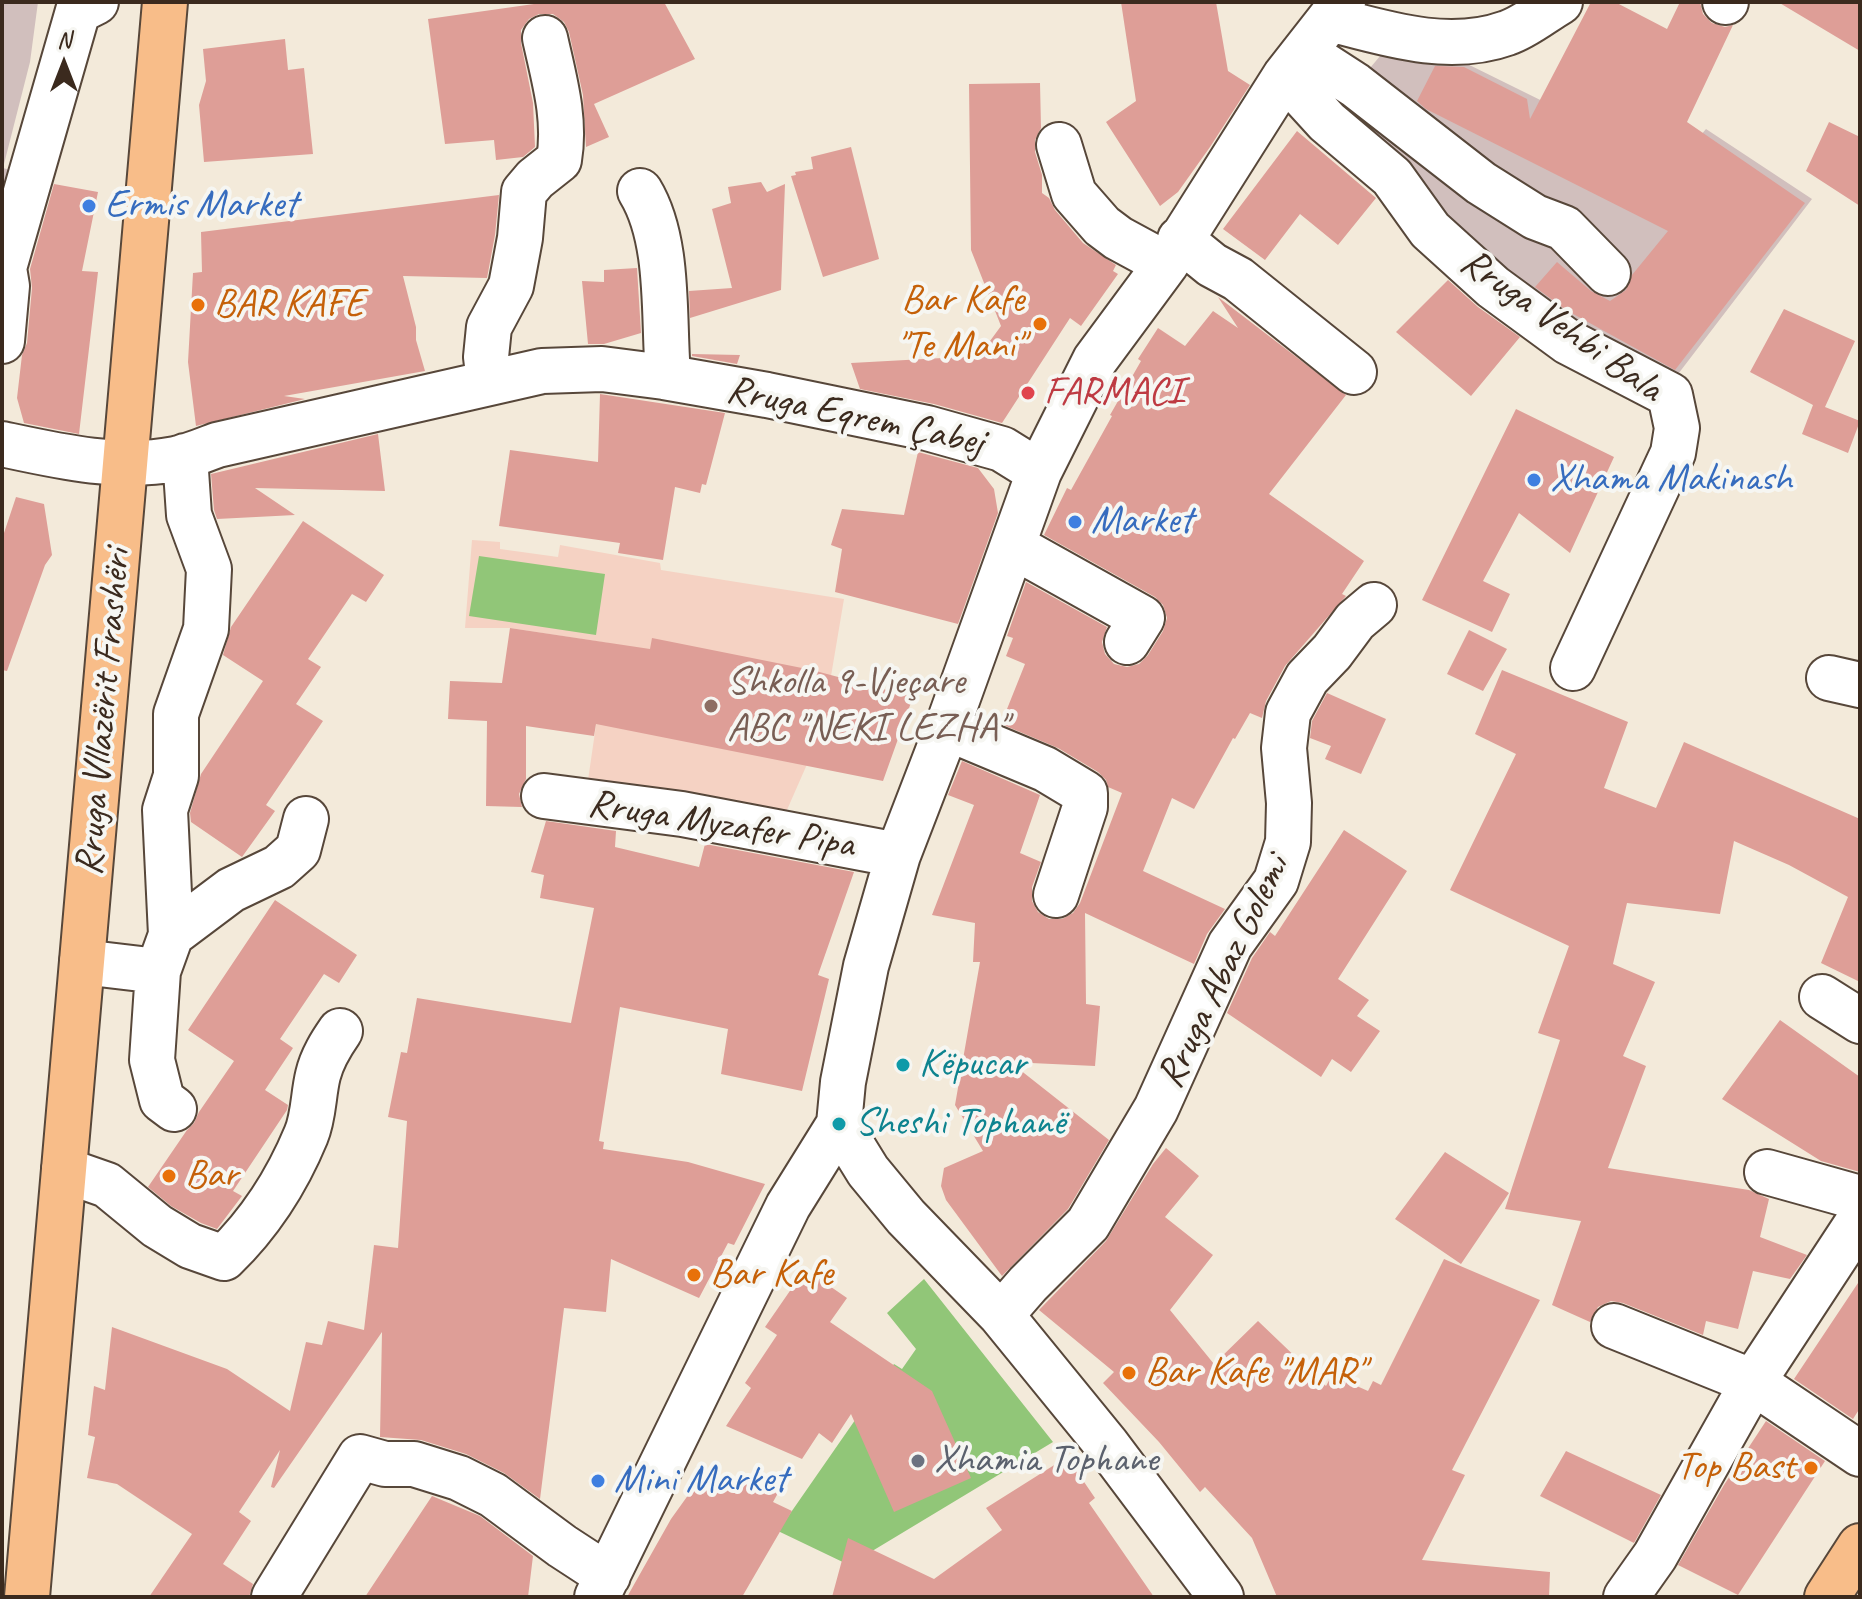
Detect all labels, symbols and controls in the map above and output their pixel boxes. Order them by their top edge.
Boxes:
north arrow [24,24,104,104]
text: N [57,26,71,54]
place label: Ermis Market [105,182,297,230]
marker: Ermis Market [80,197,98,215]
street label: Rruga Vehbi Bala [1451,239,1671,413]
place label: Bar Kafe "Te Mani" [896,277,1024,371]
place label: BAR KAFE [214,281,364,329]
marker: BAR KAFE [189,296,207,314]
marker: Bar Kafe "Te Mani" [1031,315,1049,333]
street label: Rruga Eqrem Çabej [722,366,988,468]
place label: FARMACI [1044,369,1183,417]
marker: FARMACI [1019,384,1037,402]
place label: Xhama Makinash [1550,456,1792,504]
marker: Xhama Makinash [1525,471,1543,489]
place label: Market [1091,498,1193,546]
marker: Market [1066,513,1084,531]
street label: Rruga Vllazërit Frashëri [66,547,142,877]
place label: Shkolla 9-Vjeçare ABC "NEKI LEZHA" [727,659,1006,753]
marker: Shkolla 9-Vjeçare ABC "NEKI LEZHA" [702,697,720,715]
street label: Rruga Myzafer Pipa [585,780,857,870]
street label: Rruga Abaz Golemi [1147,848,1301,1096]
place label: Këpucar [919,1041,1026,1089]
marker: Këpucar [894,1056,912,1074]
place label: Sheshi Tophanë [855,1100,1065,1148]
marker: Sheshi Tophanë [830,1115,848,1133]
place label: Bar [185,1152,238,1200]
marker: Bar [160,1167,178,1185]
place label: Bar Kafe [710,1251,833,1299]
marker: Bar Kafe [685,1266,703,1284]
place label: Bar Kafe "MAR" [1145,1349,1365,1397]
marker: Bar Kafe "MAR" [1120,1364,1138,1382]
place label: Xhamia Tophane [934,1437,1158,1485]
place label: Top Bast [1676,1444,1795,1492]
marker: Xhamia Tophane [909,1452,927,1470]
place label: Mini Market [614,1457,787,1505]
marker: Top Bast [1802,1459,1820,1477]
marker: Mini Market [589,1472,607,1490]

